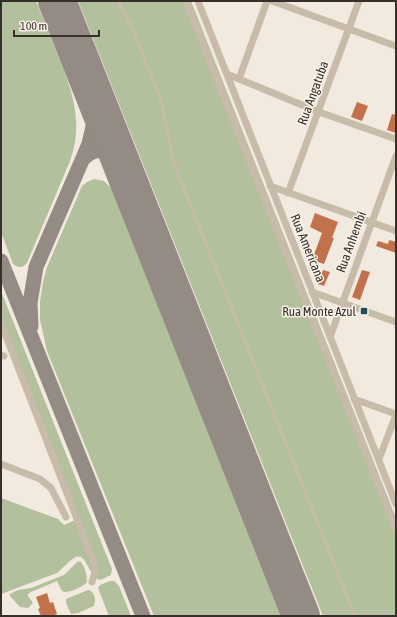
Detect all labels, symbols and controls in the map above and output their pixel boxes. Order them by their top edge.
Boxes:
scale bar [14,12,99,38]
text: 100 m [20,19,47,33]
street label: Rua Angatuba [295,59,331,127]
street label: Rua Anhembi [333,209,369,275]
street label: Rua Americana [288,212,328,284]
place label: Rua Monte Azul [282,304,357,319]
marker: Rua Monte Azul [359,306,369,316]

